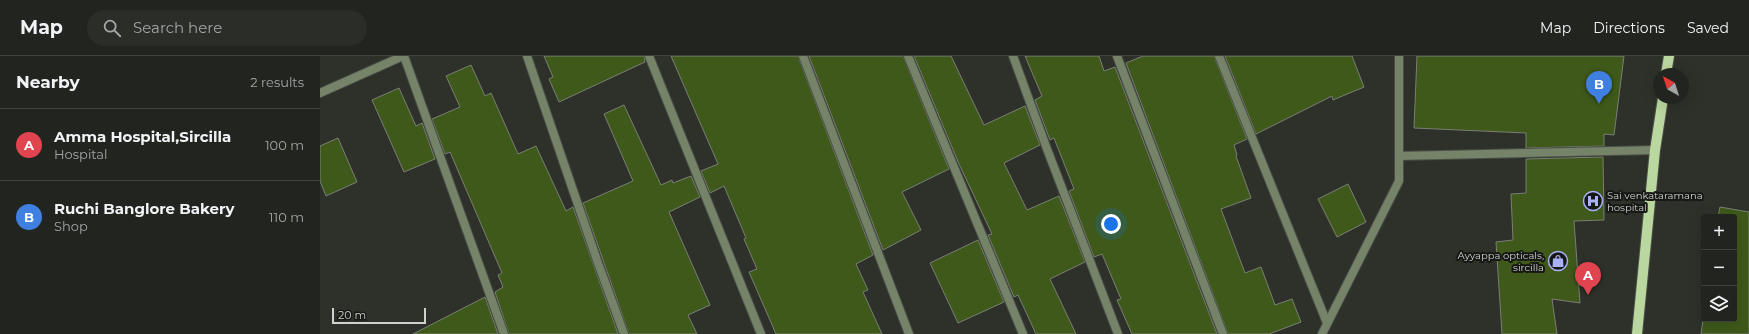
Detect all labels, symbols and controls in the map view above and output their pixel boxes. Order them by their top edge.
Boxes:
search box [87,10,367,46]
text: Map [20,16,63,39]
icon: search [101,17,123,39]
text: Search here [133,18,222,37]
text: Map [1540,19,1571,37]
text: Directions [1593,19,1665,37]
text: Saved [1687,19,1729,37]
north arrow [1653,68,1689,104]
pin: B [1586,71,1612,104]
text: Nearby [16,72,80,92]
text: 2 results [250,74,304,90]
text: Amma Hospital,Sircilla [54,127,231,146]
text: A [24,137,34,153]
text: 100 m [265,137,304,153]
text: Hospital [54,146,107,162]
place label: Sai venkataramana hospital [1607,189,1703,214]
hospital icon: Sai venkataramana hospital [1582,190,1604,212]
text: Ruchi Banglore Bakery [54,199,234,218]
text: B [24,209,34,225]
text: 110 m [269,209,304,225]
your location [1101,214,1121,234]
map controls [1701,214,1737,322]
button: + [1701,214,1737,250]
text: Shop [54,218,88,234]
place label: Ayyappa opticals, sircilla [1458,249,1544,274]
shop icon: Ayyappa opticals, sircilla [1547,250,1569,272]
button: − [1701,250,1737,286]
pin: A [1575,262,1601,295]
button: layers [1701,286,1737,322]
scale bar [332,306,426,325]
text: 20 m [338,308,366,322]

